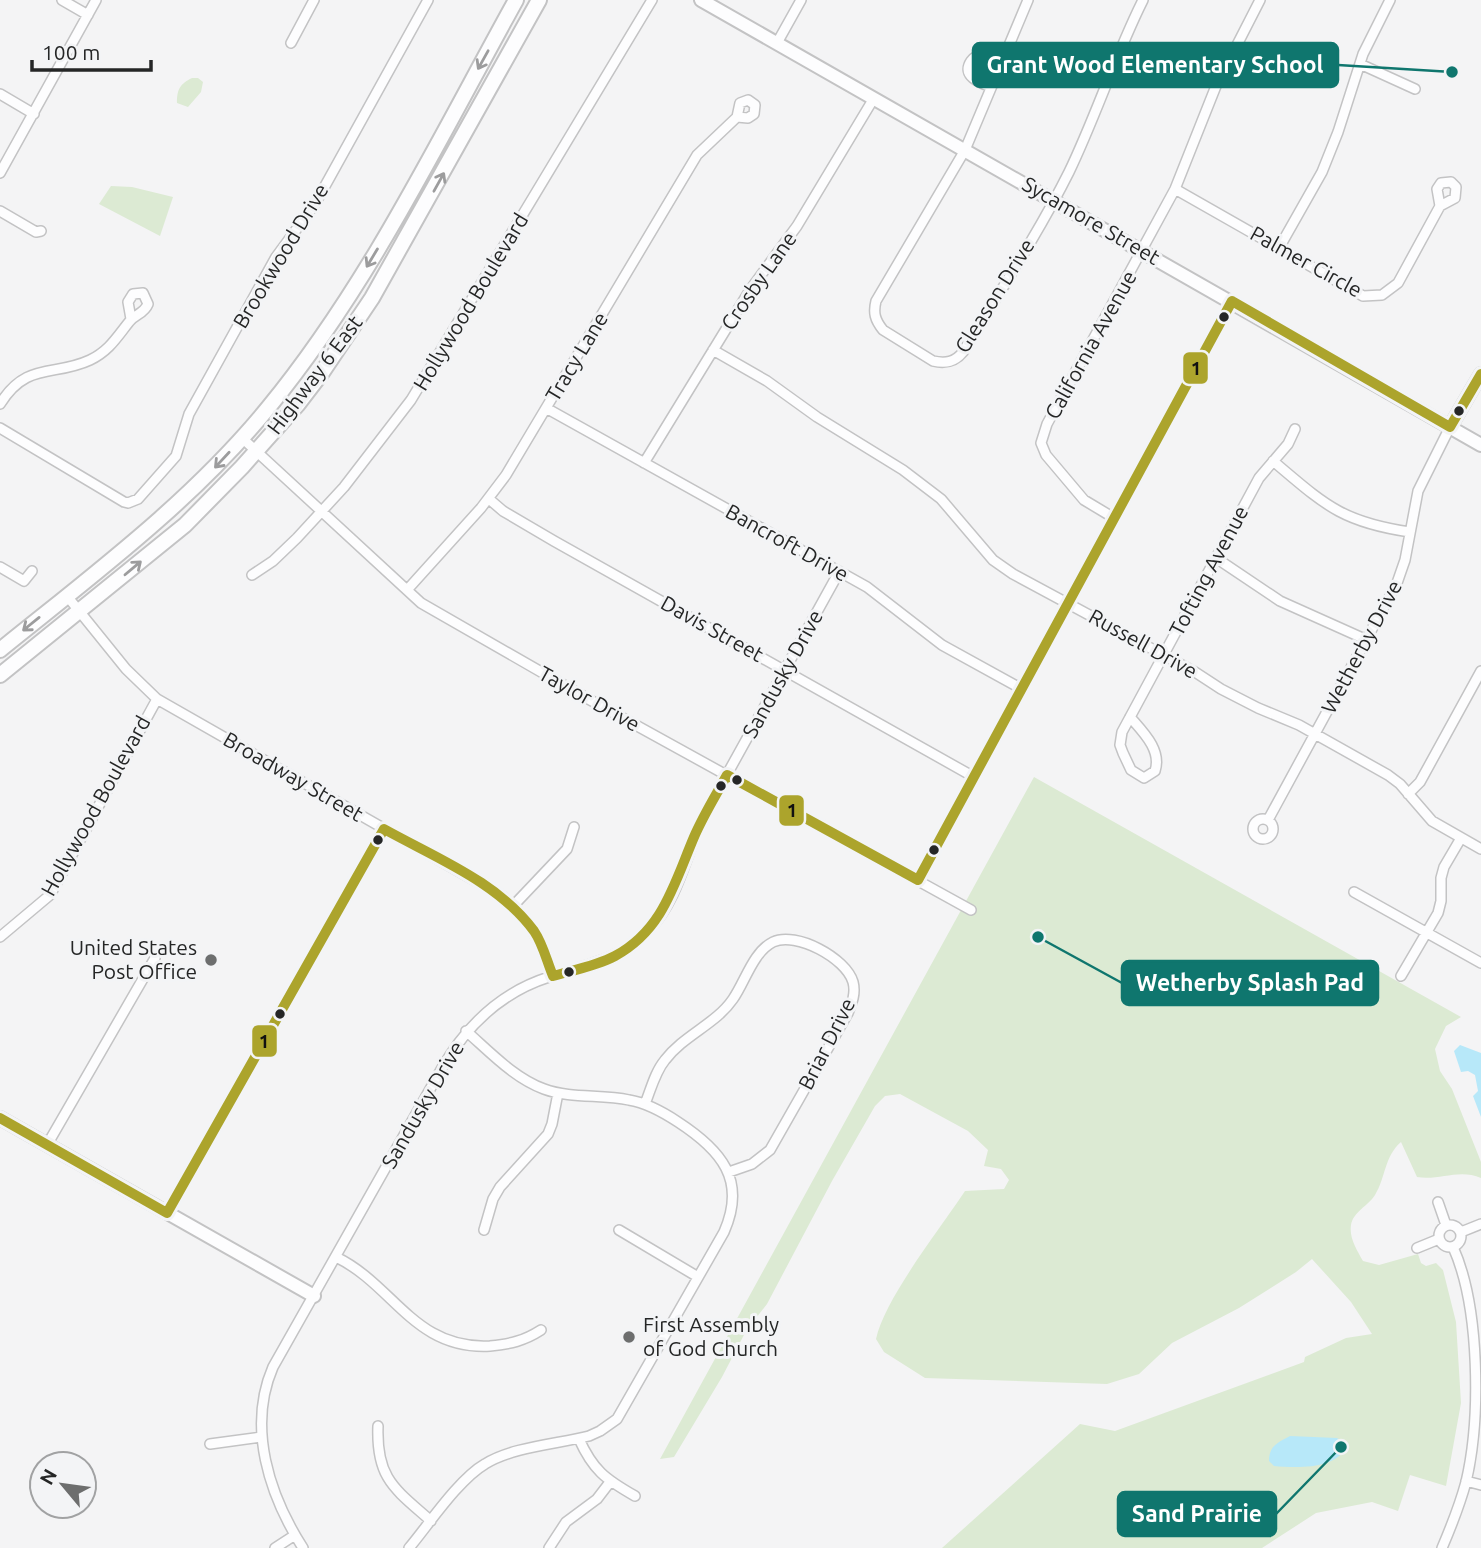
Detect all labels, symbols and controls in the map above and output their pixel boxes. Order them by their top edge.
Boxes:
scale bar [32,28,150,72]
text: 100 m [42,40,100,64]
callout: Grant Wood Elementary School [973,43,1338,87]
one-way arrow [476,49,490,69]
text: Grant Wood Elementary School [986,52,1324,77]
street label: Sycamore Street [1019,171,1164,269]
one-way arrow [432,172,446,192]
street label: Brookwood Drive [228,179,333,332]
street label: Hollywood Boulevard [408,209,533,394]
street label: Palmer Circle [1246,221,1366,302]
street label: Crosby Lane [716,227,801,334]
street label: Gleason Drive [950,234,1039,357]
one-way arrow [365,248,379,268]
street label: California Avenue [1039,266,1141,423]
street label: Tracy Lane [540,308,612,405]
street label: Highway 6 East [262,310,367,438]
unlabelled marker [1217,310,1231,324]
line badge: 1 [1182,351,1209,385]
text: 1 [1191,357,1201,379]
unlabelled marker [1452,404,1466,418]
one-way arrow [213,451,230,468]
street label: Bancroft Drive [722,498,853,586]
street label: Tofting Avenue [1164,501,1252,640]
one-way arrow [123,560,141,576]
street label: Wetherby Drive [1316,576,1406,717]
street label: Davis Street [657,590,768,666]
street label: Russell Drive [1085,603,1202,683]
street label: Sandusky Drive [737,605,827,742]
one-way arrow [23,617,41,632]
street label: Taylor Drive [535,660,644,736]
street label: Hollywood Boulevard [36,711,155,900]
street label: Broadway Street [219,726,368,826]
unlabelled marker [730,773,744,787]
unlabelled marker [714,779,728,793]
line badge: 1 [778,794,805,827]
text: 1 [787,799,797,821]
unlabelled marker [371,833,385,847]
unlabelled marker [927,843,941,857]
place label: United States Post Office [70,935,197,983]
marker: United States Post Office [203,952,219,968]
callout: Wetherby Splash Pad [1122,961,1378,1005]
unlabelled marker [562,965,576,979]
text: Wetherby Splash Pad [1136,970,1364,995]
street label: Briar Drive [793,994,859,1093]
unlabelled marker [273,1007,287,1021]
line badge: 1 [251,1024,278,1058]
text: 1 [259,1030,269,1052]
street label: Sandusky Drive [376,1037,468,1172]
place label: First Assembly of God Church [643,1312,779,1360]
marker: First Assembly of God Church [621,1329,637,1345]
north arrow [28,1450,98,1520]
text: N [35,1465,61,1488]
callout: Sand Prairie [1118,1492,1276,1536]
text: Sand Prairie [1132,1501,1262,1526]

